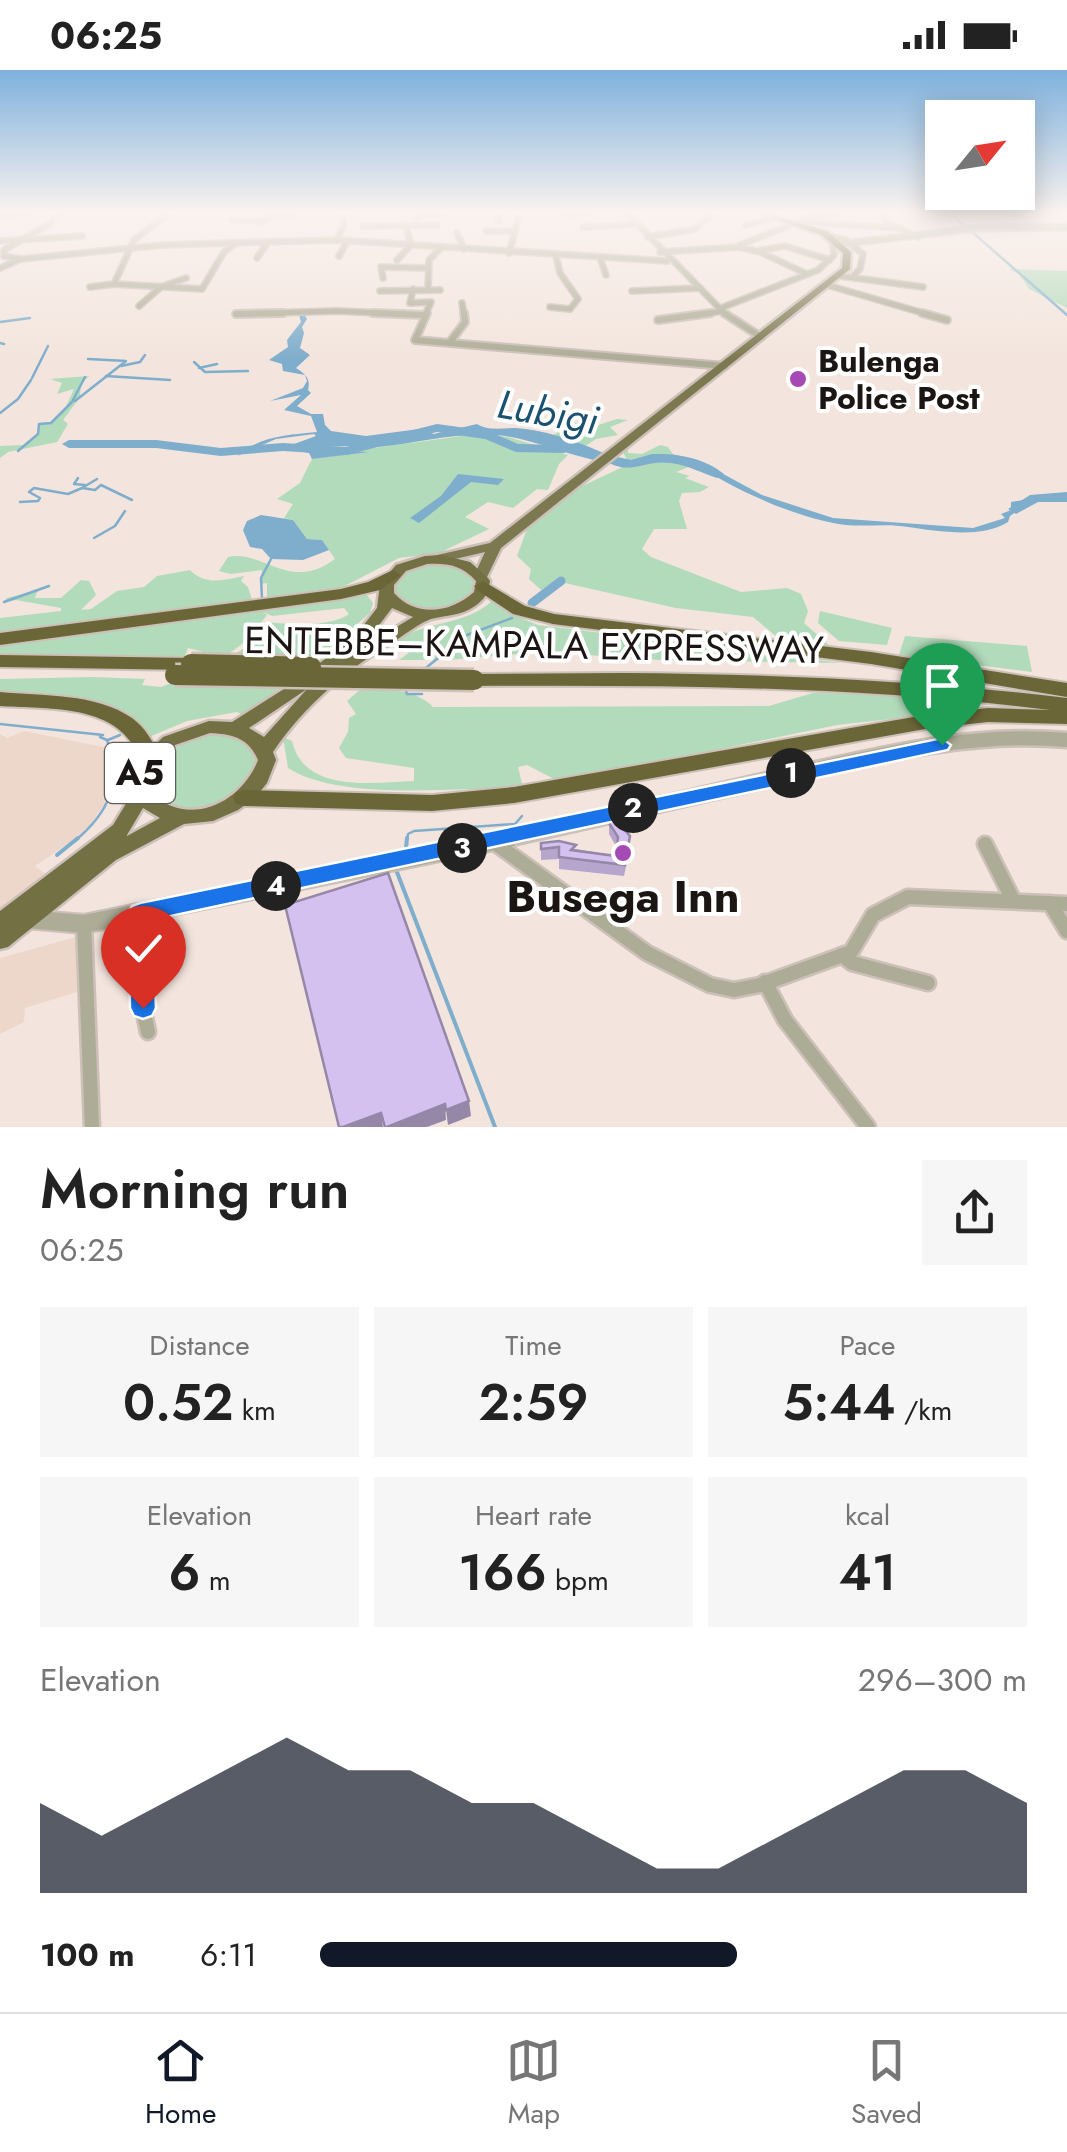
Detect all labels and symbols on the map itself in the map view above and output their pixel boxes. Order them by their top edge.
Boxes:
north arrow [925,100,1035,210]
place label: Bulenga Police Post [818,338,981,421]
marker: Bulenga Police Post [787,368,809,390]
water label: Lubigi [493,375,604,450]
street label: ENTEBBE–KAMPALA EXPRESSWAY [244,612,825,677]
pin [900,643,985,746]
road number: A5 [105,743,175,803]
pin: 1 [766,748,816,798]
pin: 2 [608,783,658,833]
pin: 3 [437,823,487,873]
marker: Busega Inn [612,842,634,864]
pin: 4 [251,861,301,911]
place label: Busega Inn [506,864,740,929]
pin [101,906,186,1009]

